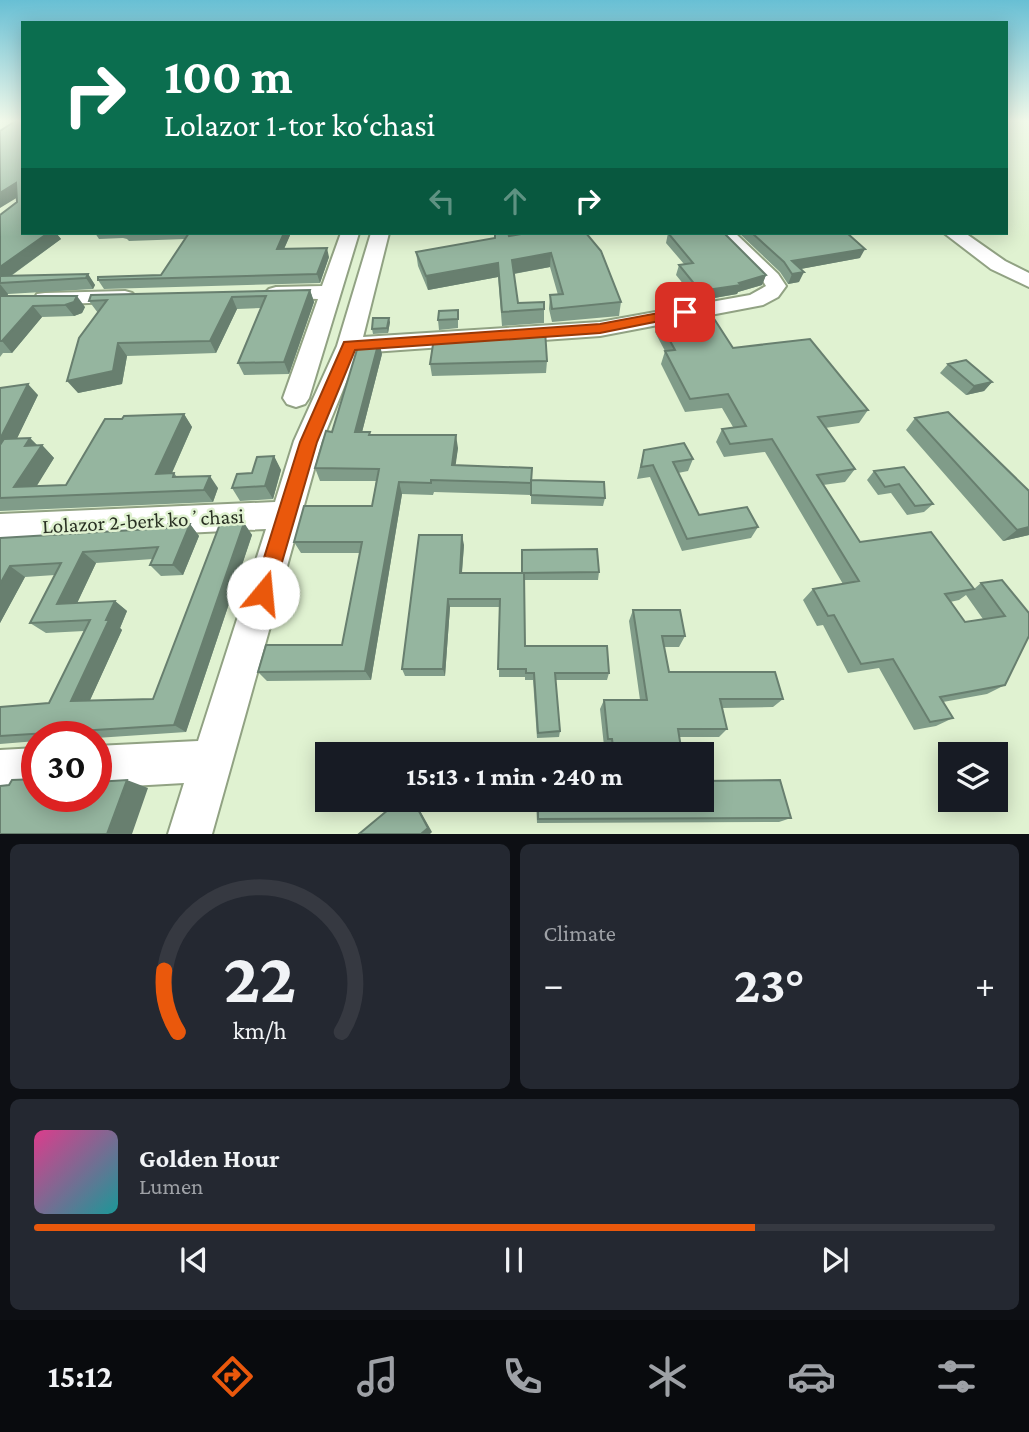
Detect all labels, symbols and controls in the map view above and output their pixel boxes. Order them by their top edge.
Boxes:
icon: right [49,49,140,140]
text: 100 m [164,49,293,104]
text: Lolazor 1-tor ko‘chasi [164,107,435,143]
icon: left [423,182,461,220]
icon: ahead [496,182,534,220]
icon: right [569,182,607,220]
pin [655,282,715,342]
icon: arrive [666,293,704,331]
street label: Lolazor 2-berk koʼchasi [42,504,245,538]
position arrow [226,556,300,630]
speed limit sign: 30 [21,721,112,812]
map controls [938,742,1008,812]
button: layers [938,742,1008,812]
text: 15:13 · 1 min · 240 m [406,762,623,791]
text: Climate [544,920,616,946]
text: 22 [223,938,296,1019]
text: 23° [734,955,805,1013]
text: − [544,963,564,1005]
text: + [975,963,995,1005]
text: km/h [233,1017,287,1044]
text: Golden Hour [139,1144,280,1173]
text: Lumen [139,1173,203,1199]
icon: previous [175,1241,213,1279]
icon: pause [495,1241,533,1279]
icon: next [816,1241,854,1279]
icon: directions [208,1352,257,1401]
icon: music [353,1352,402,1401]
icon: phone [498,1352,547,1401]
icon: climate [643,1352,692,1401]
icon: car [787,1352,836,1401]
icon: filters [932,1352,981,1401]
text: 15:12 [48,1358,113,1394]

